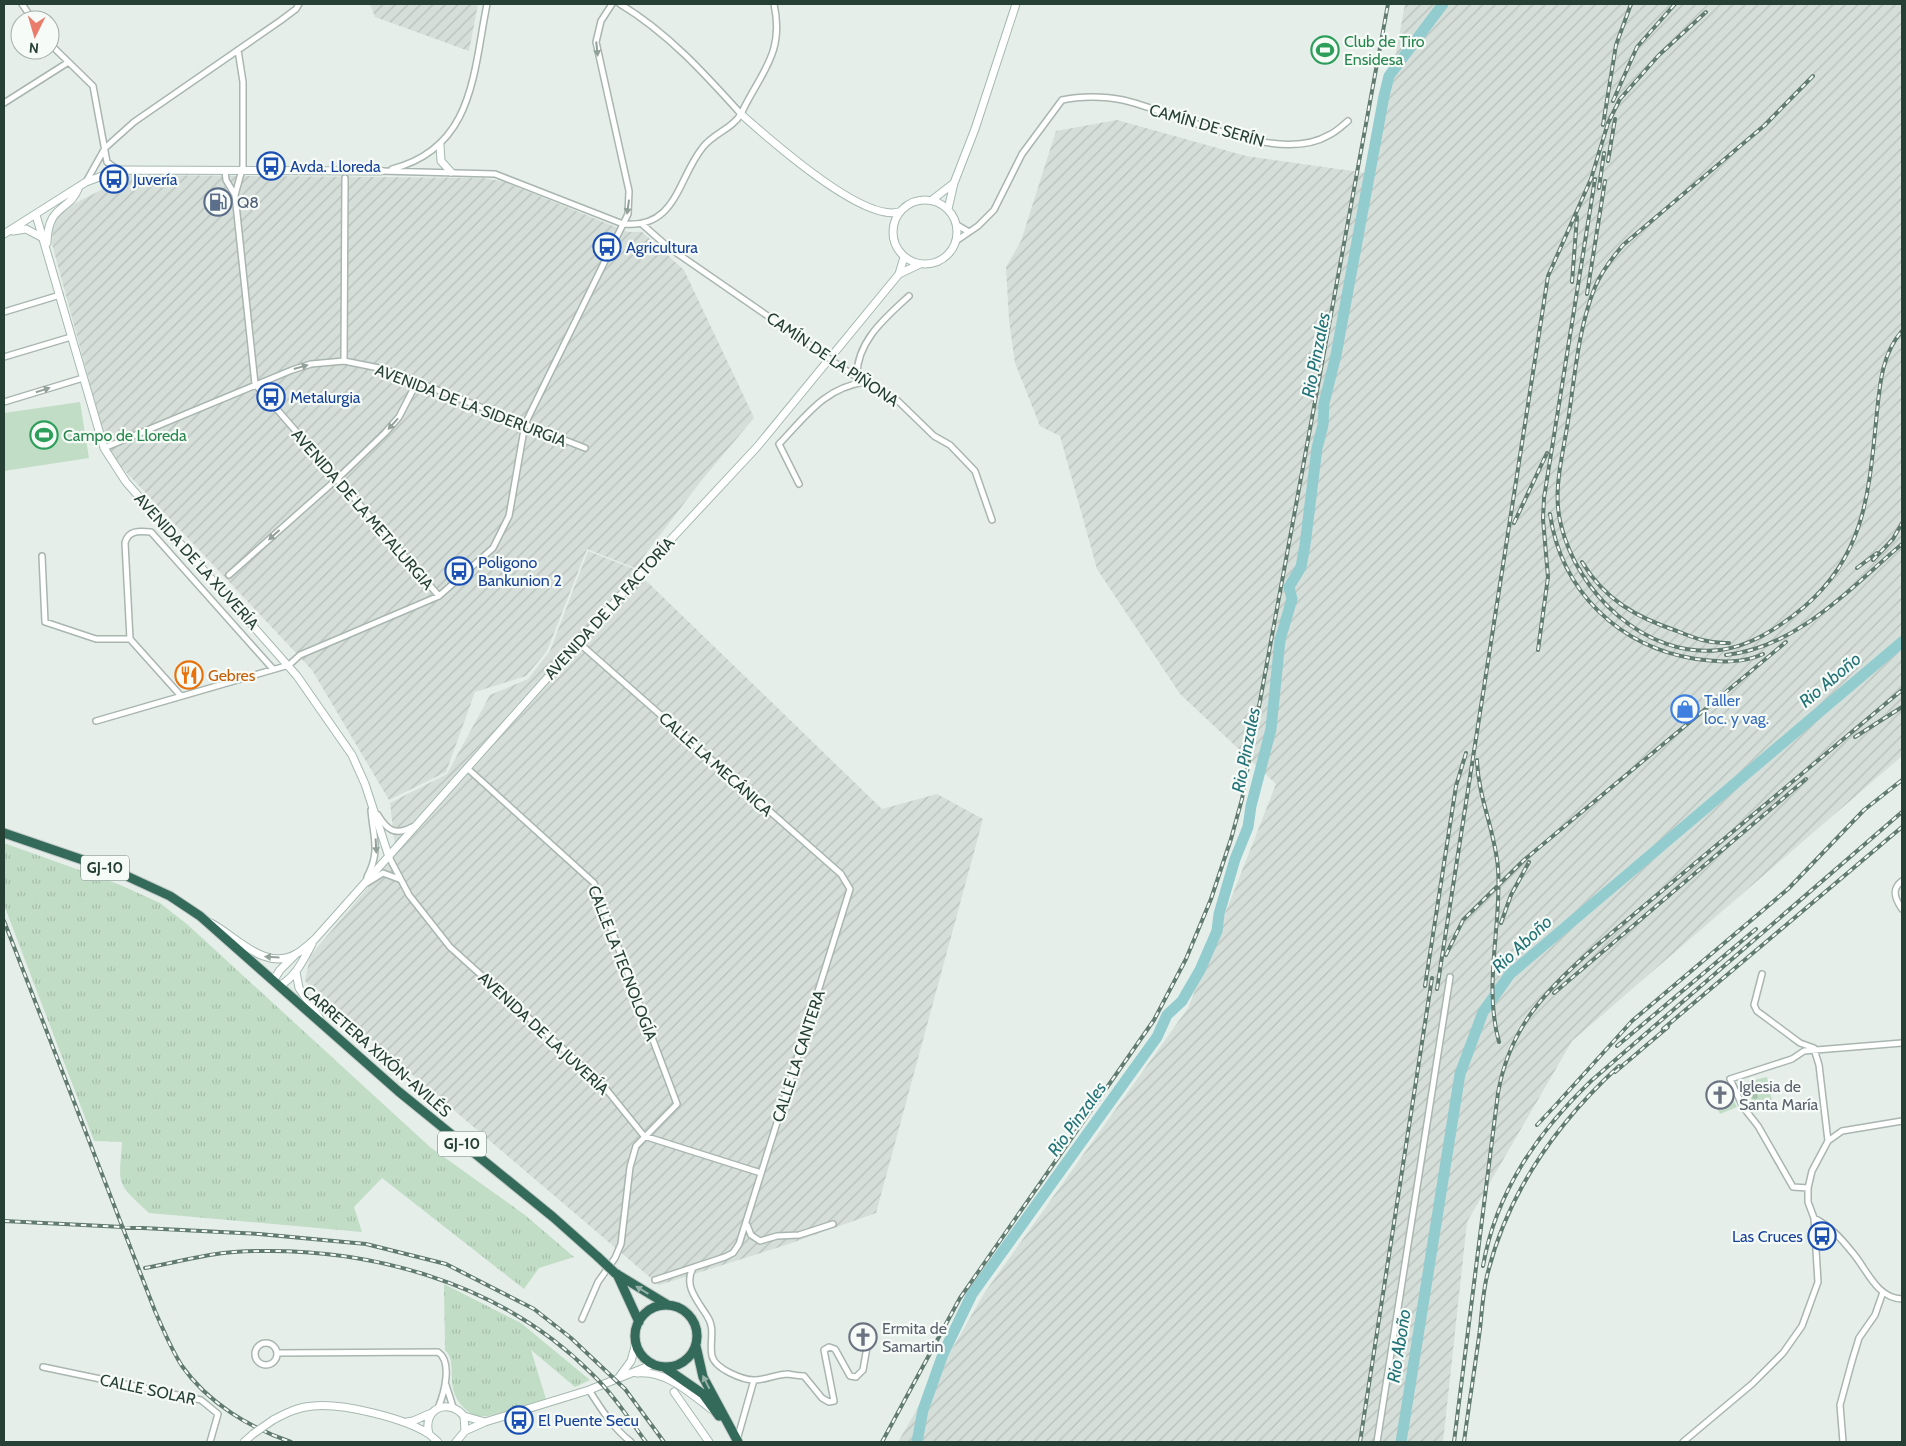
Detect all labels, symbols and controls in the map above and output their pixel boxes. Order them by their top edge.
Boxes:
north arrow [10,10,60,60]
place label: Club de Tiro Ensidesa [1344,32,1425,69]
sports icon: Club de Tiro Ensidesa [1310,35,1340,65]
text: N [28,39,40,57]
one-way arrow [593,41,601,57]
street label: CAMÍN DE SERÍN [1147,100,1267,151]
bus stop icon: Avda. Lloreda [256,151,286,181]
place label: Avda. Lloreda [290,157,381,176]
bus stop icon: Juvería [99,164,129,194]
place label: Juvería [132,170,178,189]
fuel station icon: Q8 [203,187,233,217]
place label: Q8 [237,193,259,212]
one-way arrow [624,200,632,216]
bus stop icon: Agricultura [592,232,622,262]
place label: Agricultura [626,238,698,257]
street label: CAMÍN DE LA PIÑONA [763,308,902,411]
water label: Rio Pinzales [1297,311,1335,399]
street label: AVENIDA DE LA SIDERURGIA [373,360,569,451]
one-way arrow [293,363,308,371]
bus stop icon: Metalurgia [256,382,286,412]
one-way arrow [36,386,51,393]
place label: Metalurgia [290,388,361,407]
one-way arrow [387,418,398,431]
sports icon: Campo de Lloreda [29,420,59,450]
street label: AVENIDA DE LA METALURGIA [288,425,438,594]
place label: Campo de Lloreda [63,426,187,445]
street label: AVENIDA DE LA XUVERÍA [130,489,263,633]
one-way arrow [268,529,280,540]
street label: AVENIDA DE LA FACTORÍA [541,533,678,683]
place label: Poligono Bankunion 2 [478,553,562,590]
bus stop icon: Poligono Bankunion 2 [444,556,474,586]
water label: Rio Aboño [1795,648,1865,712]
restaurant icon: Gebres [174,660,204,690]
place label: Gebres [208,666,256,685]
place label: Taller loc. y vag. [1704,691,1769,728]
shop icon: Taller loc. y vag. [1670,694,1700,724]
water label: Rio Pinzales [1227,706,1265,794]
street label: CALLE LA MECÁNICA [655,708,776,820]
one-way arrow [372,839,380,855]
road number: GJ-10 [81,856,129,880]
street label: CALLE LA TECNOLOGÍA [584,883,661,1044]
water label: Rio Aboño [1487,911,1557,977]
one-way arrow [264,952,280,960]
street label: AVENIDA DE LA JUVERÍA [475,968,613,1099]
street label: CARRETERA XIXÓN-AVILÉS [299,982,455,1121]
street label: CALLE LA CANTERA [768,988,829,1125]
place label: Iglesia de Santa María [1739,1077,1819,1114]
water label: Rio Pinzales [1043,1078,1111,1160]
church icon: Iglesia de Santa María [1705,1080,1735,1110]
road number: GJ-10 [438,1132,486,1156]
bus stop icon: Las Cruces [1807,1221,1837,1251]
place label: Las Cruces [1732,1227,1803,1246]
one-way arrow [636,1285,649,1294]
water label: Rio Aboño [1382,1308,1416,1384]
place label: Ermita de Samartin [882,1319,947,1356]
church icon: Ermita de Samartin [848,1322,878,1352]
street label: CALLE SOLAR [98,1370,198,1409]
one-way arrow [702,1374,710,1389]
bus stop icon: El Puente Secu [504,1405,534,1435]
place label: El Puente Secu [538,1411,639,1430]

